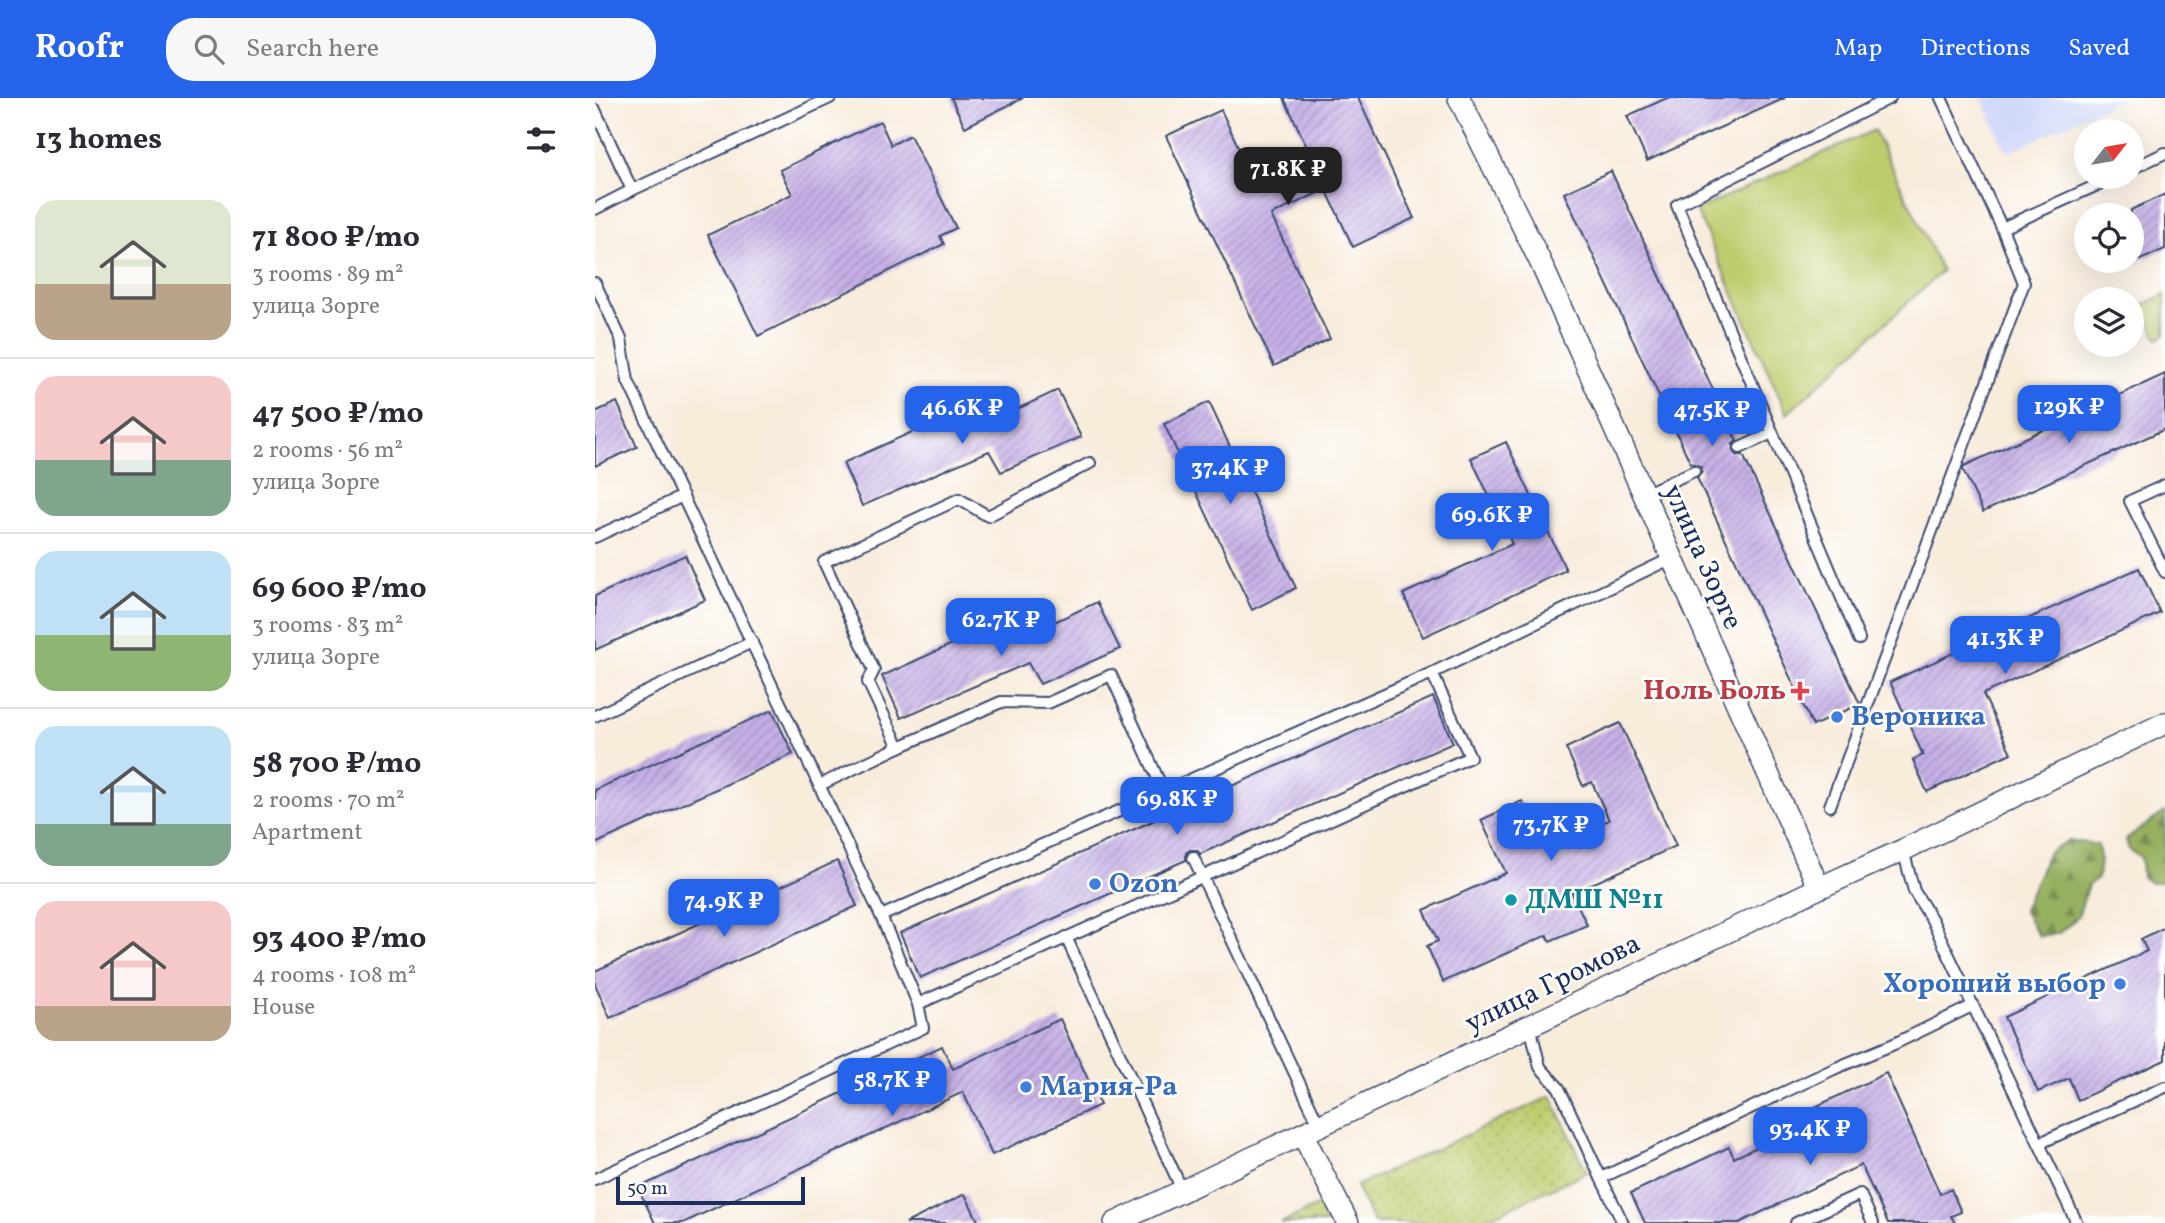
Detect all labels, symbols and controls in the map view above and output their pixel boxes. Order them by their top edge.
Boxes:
search box [166,18,656,81]
text: Roofr [35,26,124,72]
icon: search [190,30,228,68]
text: Search here [246,31,379,67]
text: Map [1834,32,1882,66]
text: Directions [1920,32,2030,66]
text: Saved [2068,32,2130,66]
text: 13 homes [35,119,162,161]
north arrow [2074,119,2144,189]
map controls [2074,119,2144,357]
icon: filters [522,121,560,159]
pin: 71.8K ₽ [1223,148,1353,207]
text: 71.8K ₽ [1250,154,1326,186]
button: locate [2074,203,2144,273]
text: 71 800 ₽/mo [252,217,420,259]
icon: home [91,228,175,312]
text: 3 rooms · 89 m² [252,259,404,291]
button: layers [2074,287,2144,357]
text: улица Зорге [252,291,380,323]
pin: 46.6K ₽ [897,386,1027,446]
pin: 129K ₽ [2012,386,2126,445]
pin: 47.5K ₽ [1647,388,1777,448]
text: 129K ₽ [2034,392,2104,424]
text: 47 500 ₽/mo [252,393,424,435]
text: 46.6K ₽ [921,393,1003,425]
text: 47.5K ₽ [1674,395,1750,427]
icon: home [91,404,175,488]
text: 2 rooms · 56 m² [252,435,403,467]
pin: 37.4K ₽ [1165,446,1295,506]
text: 37.4K ₽ [1191,453,1269,485]
text: улица Зорге [252,467,380,499]
street label: улица Зорге [1653,478,1751,636]
pin: 69.6K ₽ [1427,494,1557,553]
text: 69.6K ₽ [1451,500,1533,532]
text: 69 600 ₽/mo [252,568,427,610]
icon: home [91,579,175,663]
pin: 62.7K ₽ [936,598,1066,658]
text: 62.7K ₽ [962,605,1040,637]
text: 3 rooms · 83 m² [252,610,403,642]
pin: 41.3K ₽ [1940,616,2070,676]
text: 41.3K ₽ [1966,623,2044,655]
text: улица Зорге [252,642,380,674]
place label: Ноль Боль [1643,672,1786,711]
marker: Ноль Боль [1792,683,1808,699]
place label: Вероника [1851,698,1986,737]
marker: Вероника [1829,709,1845,725]
text: 58 700 ₽/mo [252,743,421,785]
icon: home [91,754,175,838]
pin: 69.8K ₽ [1112,778,1242,837]
text: 69.8K ₽ [1136,784,1218,816]
text: 2 rooms · 70 m² [252,785,405,817]
pin: 73.7K ₽ [1486,804,1616,863]
text: 73.7K ₽ [1513,810,1589,842]
text: Apartment [252,817,363,849]
place label: Ozon [1109,865,1179,904]
marker: Ozon [1087,876,1103,892]
pin: 74.9K ₽ [659,880,789,939]
place label: ДМШ №11 [1525,881,1664,920]
text: 74.9K ₽ [684,886,764,918]
marker: ДМШ №11 [1503,892,1519,908]
text: 93 400 ₽/mo [252,918,426,960]
street label: улица Громова [1459,925,1647,1043]
icon: home [91,929,175,1013]
text: 4 rooms · 108 m² [252,960,416,992]
place label: Хороший выбор [1883,965,2106,1004]
marker: Хороший выбор [2112,976,2128,992]
text: House [252,992,315,1024]
pin: 58.7K ₽ [827,1058,957,1118]
text: 58.7K ₽ [853,1065,931,1097]
place label: Мария-Ра [1040,1068,1178,1107]
marker: Мария-Ра [1018,1079,1034,1095]
pin: 93.4K ₽ [1745,1108,1875,1167]
text: 93.4K ₽ [1769,1114,1851,1146]
scale bar [616,1174,805,1206]
text: 50 m [627,1176,668,1202]

